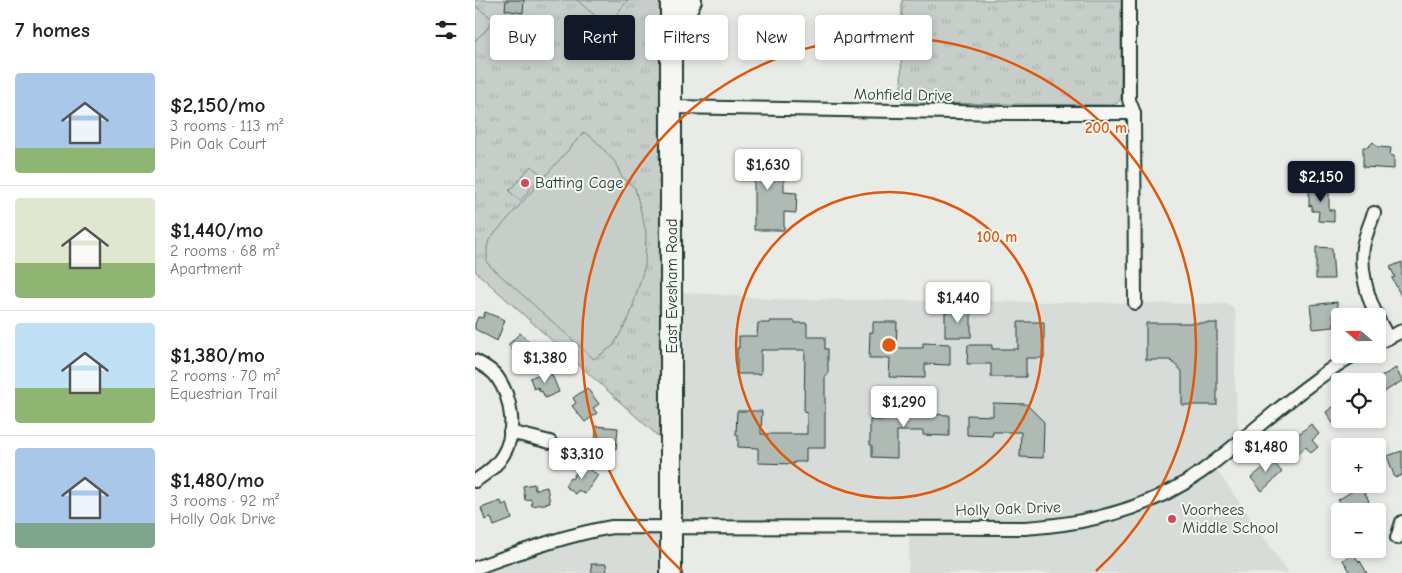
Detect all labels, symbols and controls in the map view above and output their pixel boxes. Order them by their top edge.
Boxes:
chip: Buy [490,15,554,60]
chip: Rent [564,15,635,60]
chip: Filters [645,15,728,60]
chip: New [738,15,805,60]
chip: Apartment [815,15,932,60]
icon: filters [432,16,460,44]
text: 7 homes [15,18,90,42]
street label: Mohfield Drive [854,85,952,105]
icon: home [55,93,115,153]
text: $2,150/mo [170,93,265,117]
text: 3 rooms · 113 m² [170,117,283,135]
text: 200 m [1085,119,1127,137]
text: Pin Oak Court [170,135,266,153]
pin: $1,630 [727,148,809,191]
text: $1,630 [746,156,790,174]
pin: $2,150 [1280,160,1362,203]
text: $2,150 [1299,168,1343,186]
place label: Batting Cage [535,174,623,192]
marker: Batting Cage [519,177,531,189]
icon: home [55,218,115,278]
text: $1,440/mo [170,218,263,242]
street label: East Evesham Road [663,218,681,354]
text: 100 m [977,228,1017,246]
text: 2 rooms · 68 m² [170,242,280,260]
text: Apartment [170,260,242,278]
pin: $1,440 [917,282,999,324]
text: $1,440 [936,289,980,307]
north arrow [1331,308,1386,362]
map controls [1331,308,1386,558]
centre of rings [880,336,898,354]
pin: $1,380 [504,342,586,384]
icon: home [55,343,115,403]
text: $1,380/mo [170,343,265,367]
text: $1,380 [523,349,567,367]
text: 2 rooms · 70 m² [170,367,280,385]
button: locate [1331,373,1386,428]
text: Equestrian Trail [170,385,278,403]
pin: $1,290 [863,386,945,428]
text: $1,290 [882,393,926,411]
pin: $1,480 [1225,430,1307,473]
pin: $3,310 [541,438,623,480]
text: $1,480 [1244,438,1288,456]
button: + [1331,438,1386,493]
text: $3,310 [560,445,604,463]
icon: home [55,468,115,528]
text: $1,480/mo [170,468,264,492]
text: 3 rooms · 92 m² [170,492,279,510]
street label: Holly Oak Drive [955,498,1061,520]
place label: Voorhees Middle School [1182,501,1278,537]
button: − [1331,503,1386,558]
text: Holly Oak Drive [170,510,276,528]
marker: Voorhees Middle School [1166,513,1178,525]

